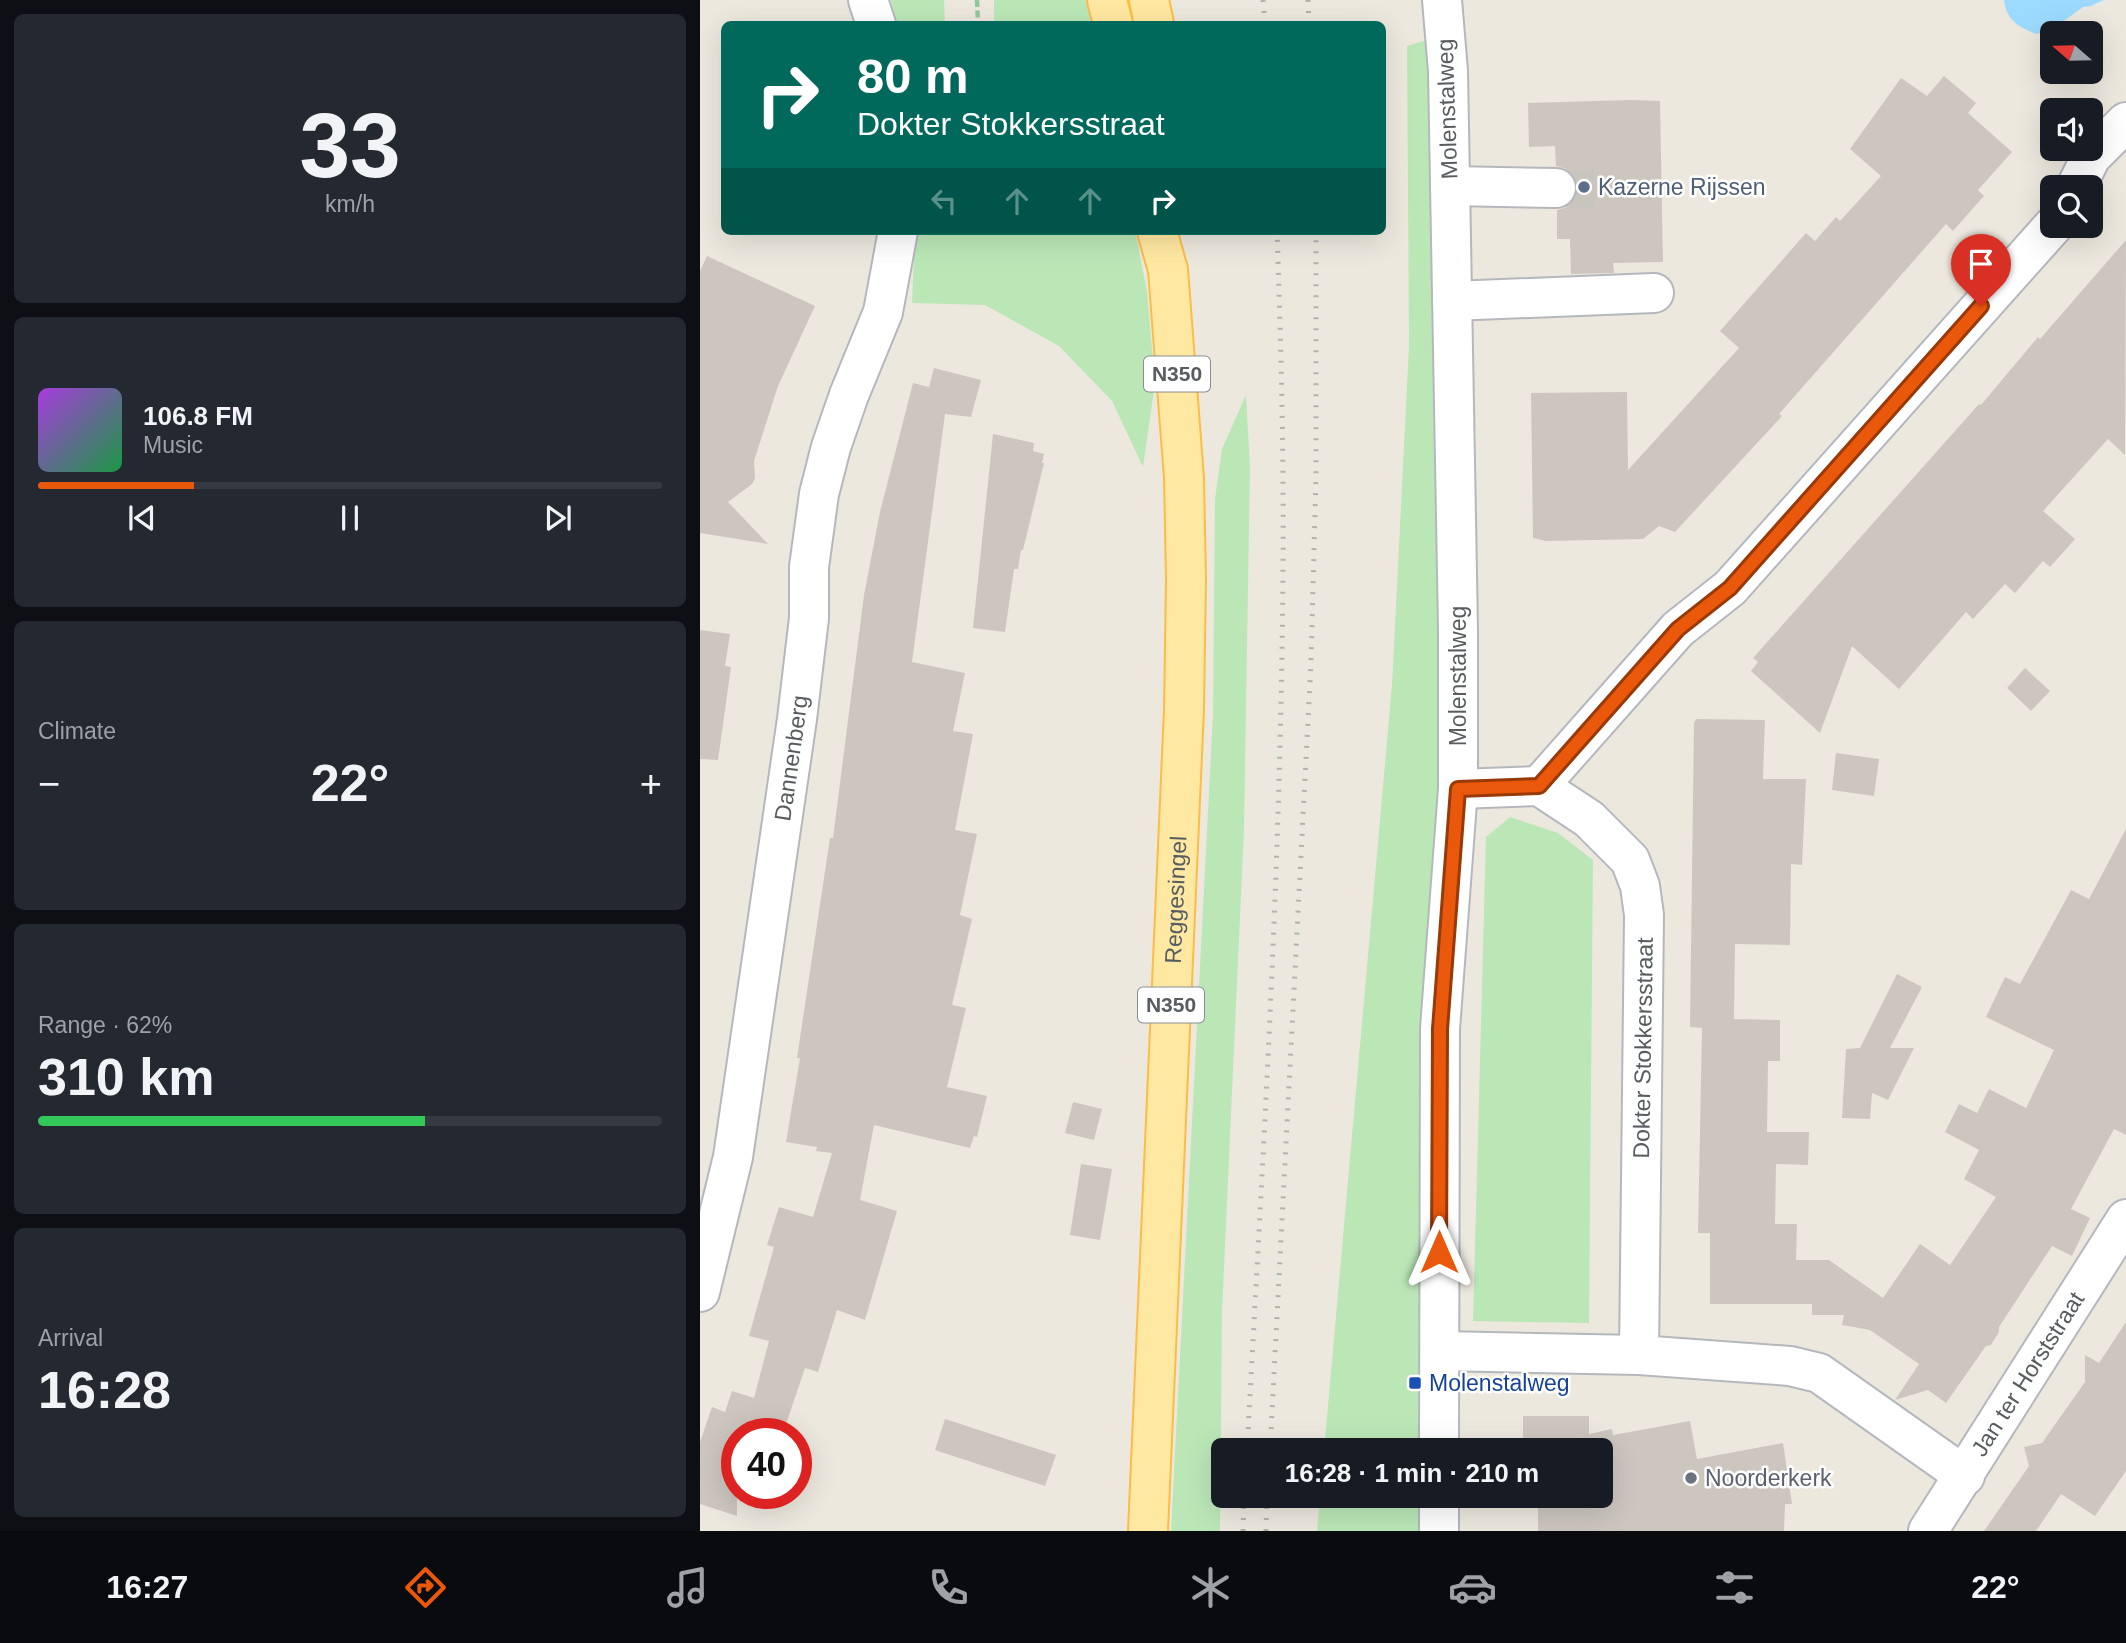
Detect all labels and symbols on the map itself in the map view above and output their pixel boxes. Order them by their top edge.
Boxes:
north arrow [2040,21,2104,84]
street label: Molenstalweg [1432,38,1462,180]
place label: Kazerne Rijssen [1598,174,1765,200]
marker: Kazerne Rijssen [1576,179,1592,195]
pin [1951,234,2011,306]
road number: N350 [1144,356,1210,392]
street label: Molenstalweg [1445,606,1471,746]
street label: Dannenberg [769,694,813,823]
street label: Reggesingel [1160,835,1191,964]
street label: Dokter Stokkersstraat [1628,937,1658,1159]
road number: N350 [1138,988,1204,1023]
position arrow [1402,1215,1476,1289]
street label: Jan ter Horststraat [1966,1287,2090,1461]
place label: Molenstalweg [1429,1370,1570,1396]
marker: Molenstalweg [1407,1375,1423,1391]
speed limit sign: 40 [721,1418,812,1509]
place label: Noorderkerk [1705,1465,1832,1491]
marker: Noorderkerk [1683,1470,1699,1486]

